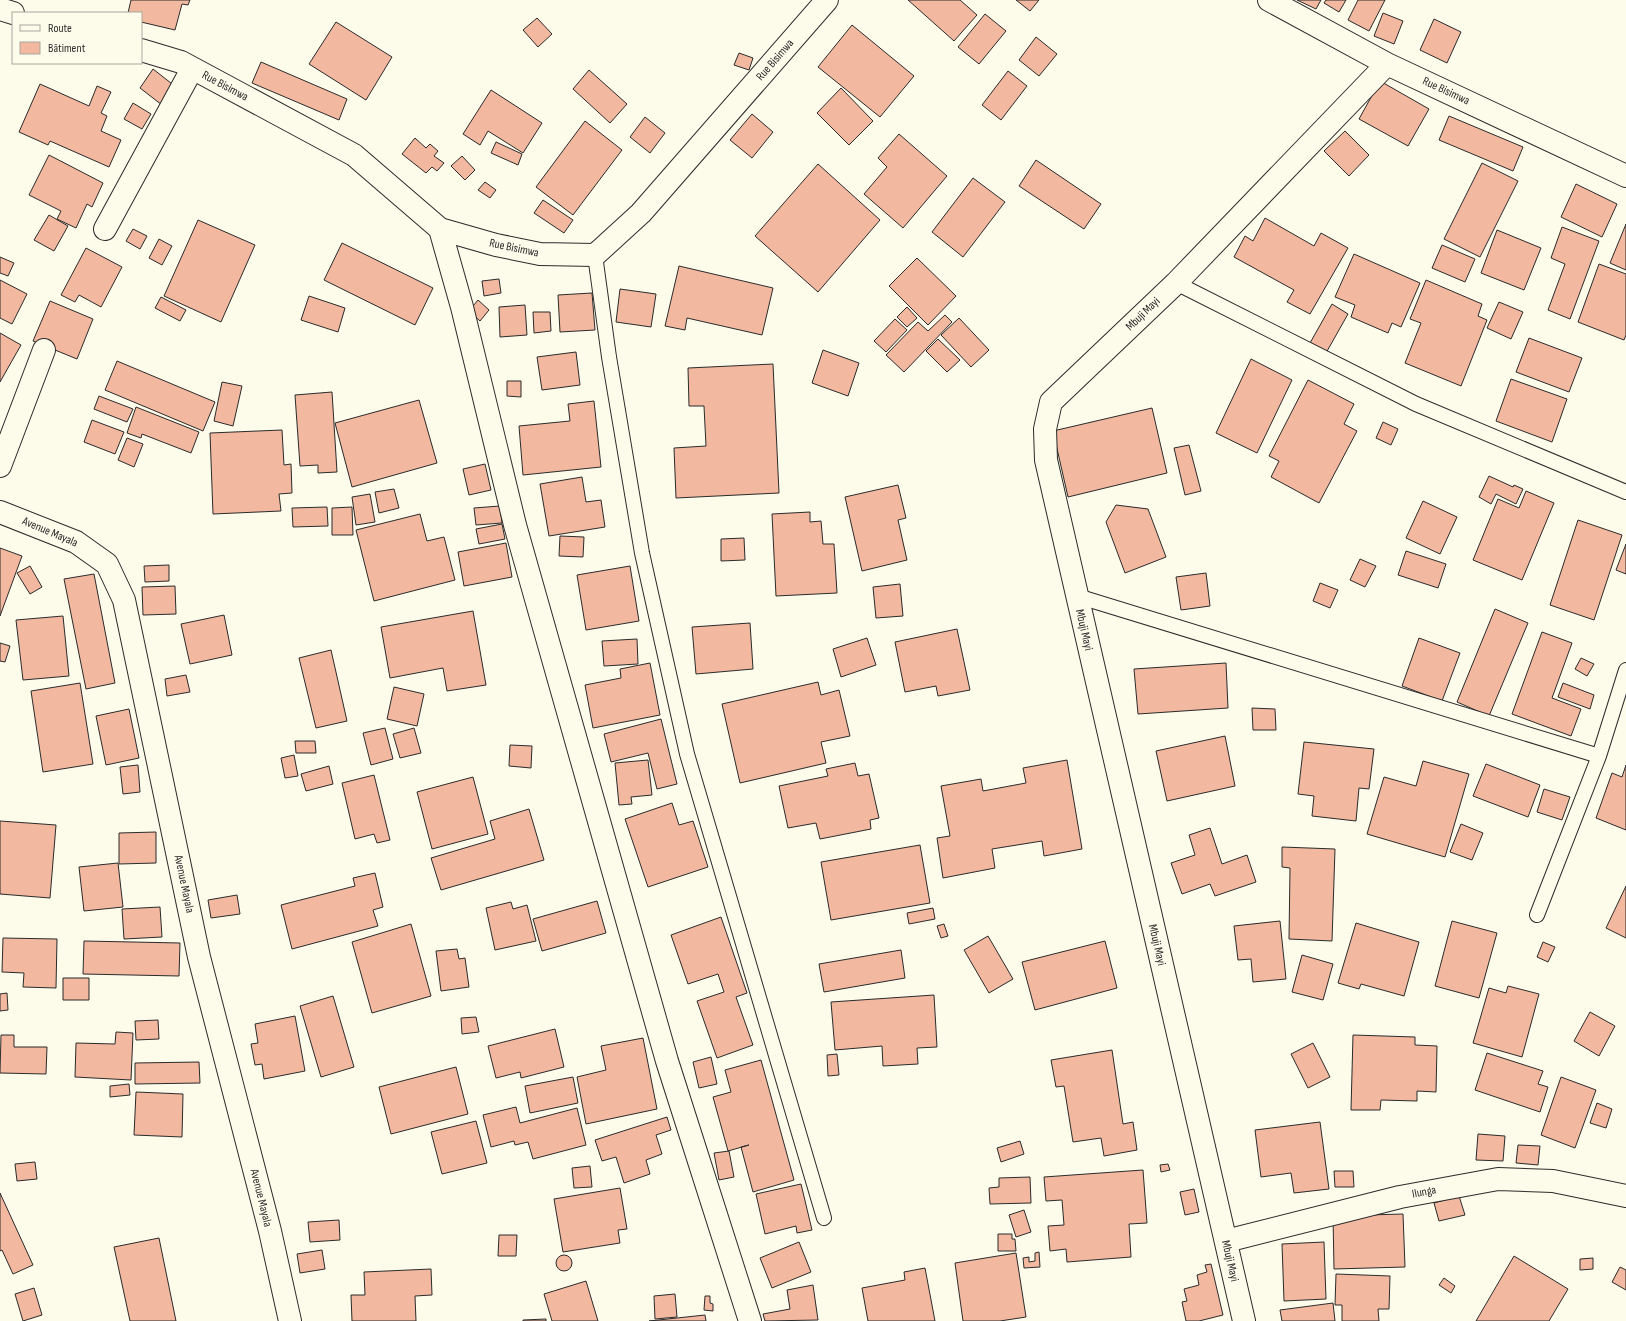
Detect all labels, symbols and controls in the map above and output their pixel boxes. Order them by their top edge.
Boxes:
legend [12,12,142,64]
text: Route [48,21,72,36]
street label: Rue Bisimwa [753,36,797,84]
text: Bâtiment [48,41,86,56]
street label: Rue Bisimwa [199,68,251,105]
street label: Rue Bisimwa [1420,74,1472,109]
street label: Rue Bisimwa [488,235,541,261]
street label: Mbuji Mayi [1123,294,1163,334]
street label: Avenue Mayala [19,513,80,551]
street label: Mbuji Mayi [1072,608,1096,652]
street label: Avenue Mayala [170,853,198,915]
street label: Mbuji Mayi [1145,923,1169,967]
street label: Avenue Mayala [246,1167,275,1229]
street label: Ilunga [1411,1182,1438,1202]
street label: Mbuji Mayi [1218,1239,1242,1283]

